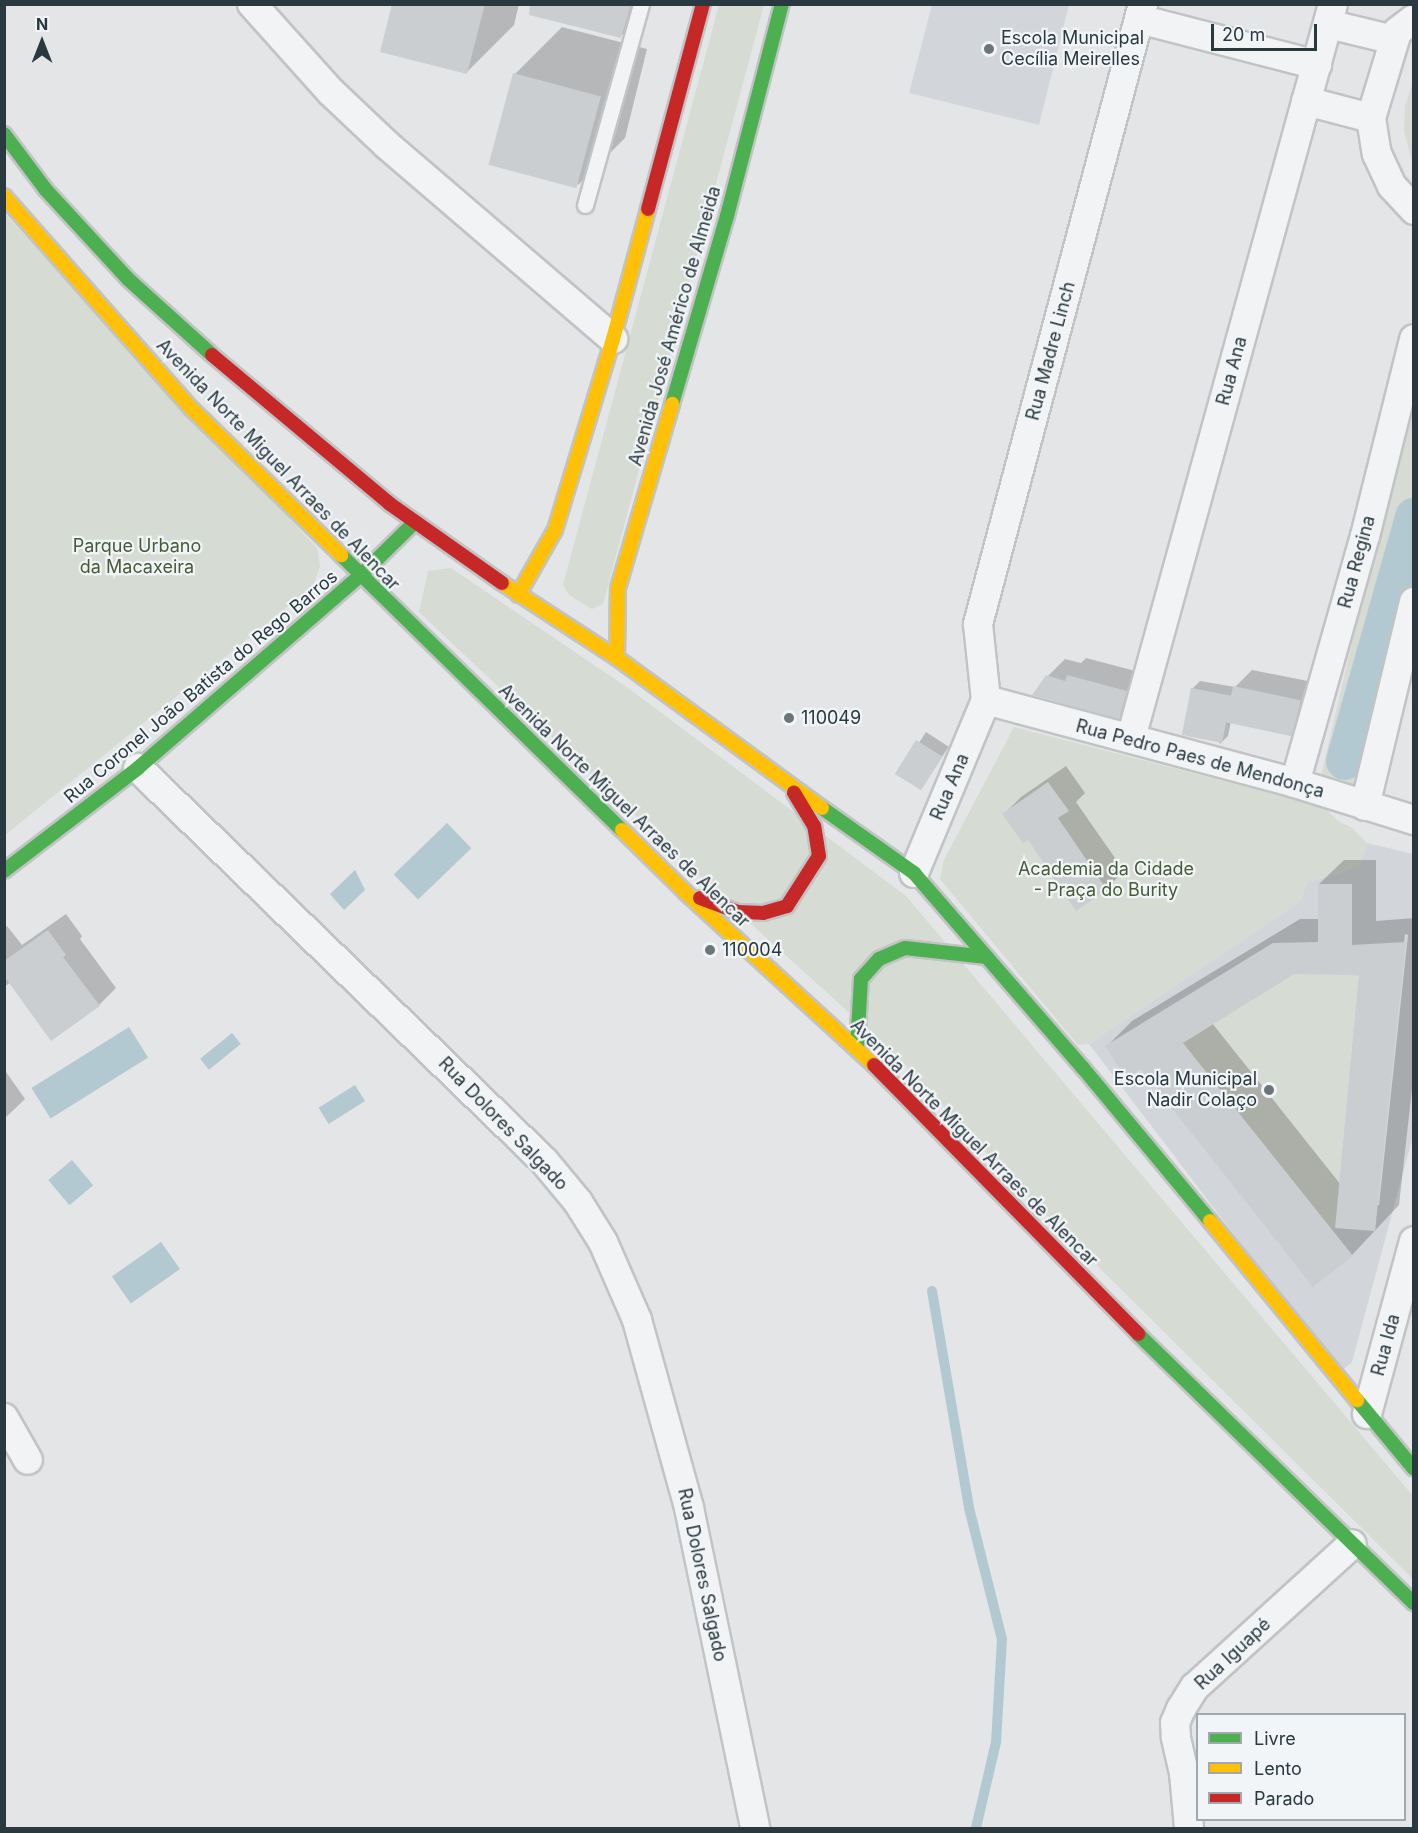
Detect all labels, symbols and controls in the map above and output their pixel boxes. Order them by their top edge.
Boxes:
north arrow [12,12,72,72]
scale bar [1214,12,1320,50]
text: N [36,14,48,34]
text: 20 m [1222,24,1265,45]
place label: Escola Municipal Cecília Meirelles [1001,28,1144,70]
marker: Escola Municipal Cecília Meirelles [982,42,996,56]
street label: Avenida José Américo de Almeida [625,184,725,468]
street label: Rua Madre Linch [1022,279,1080,423]
street label: Rua Ana [1212,334,1252,408]
street label: Avenida Norte Miguel Arraes de Alencar [152,335,404,595]
street label: Rua Regina [1334,513,1380,611]
park label: Parque Urbano da Macaxeira [73,536,201,578]
street label: Rua Coronel João Batista do Rego Barros [60,566,342,808]
street label: Avenida Norte Miguel Arraes de Alencar [494,680,754,932]
place label: 110049 [801,707,861,729]
marker: 110049 [782,711,796,725]
street label: Rua Pedro Paes de Mendonça [1073,715,1327,803]
street label: Rua Ana [926,750,974,824]
park label: Academia da Cidade - Praça do Burity [1018,859,1194,902]
place label: 110004 [722,939,782,961]
marker: 110004 [703,943,717,957]
street label: Avenida Norte Miguel Arraes de Alencar [846,1015,1102,1271]
street label: Rua Dolores Salgado [434,1053,572,1195]
place label: Escola Municipal Nadir Colaço [1114,1069,1257,1112]
marker: Escola Municipal Nadir Colaço [1262,1083,1276,1097]
street label: Rua Ida [1367,1312,1405,1378]
street label: Rua Dolores Salgado [673,1486,731,1664]
street label: Rua Iguapé [1191,1614,1275,1694]
legend [1196,1713,1406,1821]
text: Livre [1254,1728,1296,1749]
text: Lento [1254,1758,1302,1779]
text: Parado [1254,1788,1314,1809]

